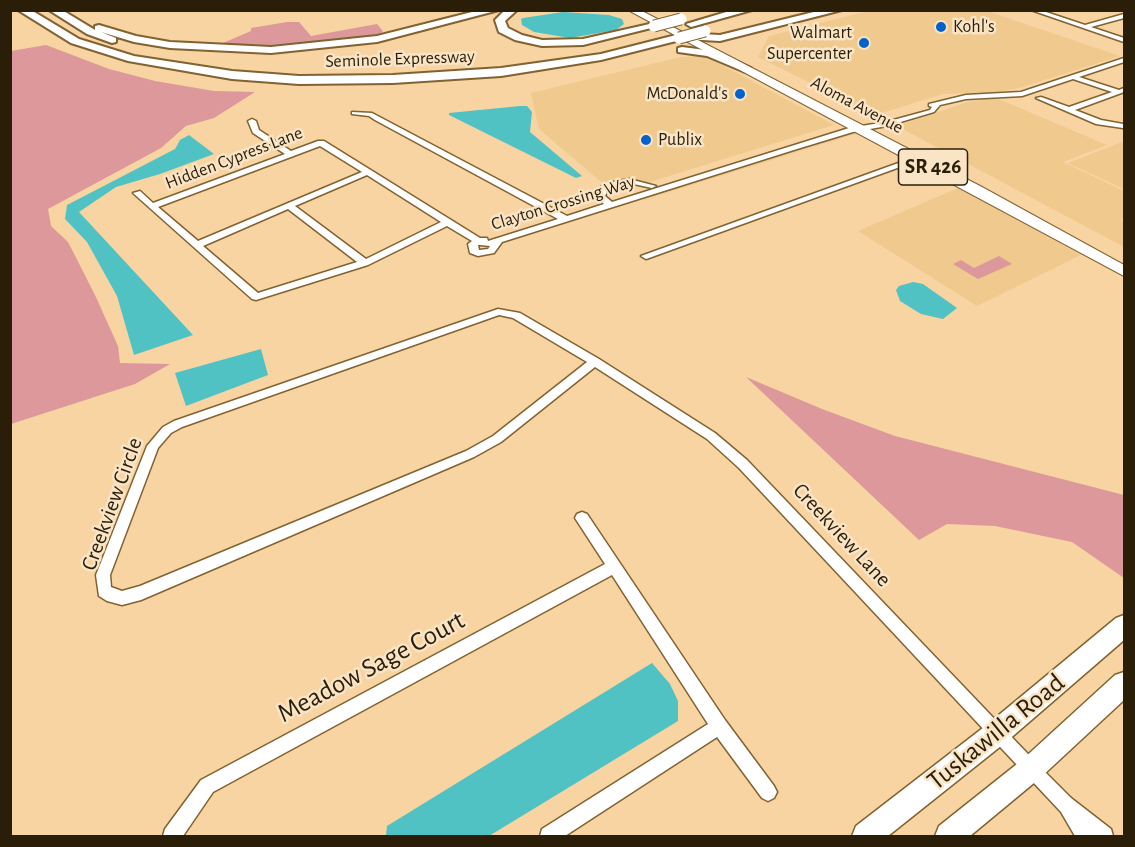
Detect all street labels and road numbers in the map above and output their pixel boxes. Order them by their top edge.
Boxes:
street label: Seminole Expressway [325,46,475,72]
street label: Aloma Avenue [807,72,907,138]
street label: Hidden Cypress Lane [162,122,306,194]
road number: SR 426 [898,149,968,185]
street label: Clayton Crossing Way [489,171,637,235]
street label: Creekview Circle [76,434,148,574]
street label: Creekview Lane [787,478,897,592]
street label: Meadow Sage Court [272,604,470,730]
street label: Tuskawilla Road [921,667,1071,797]

